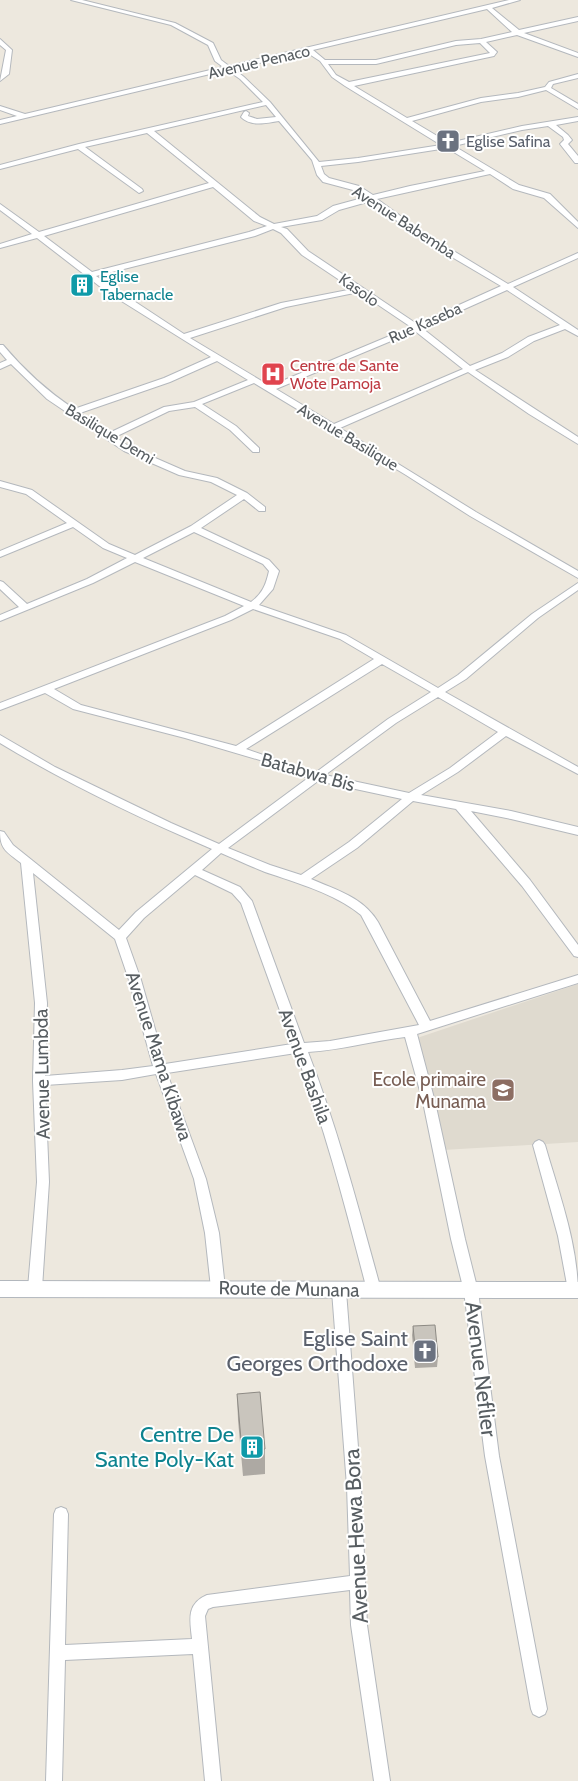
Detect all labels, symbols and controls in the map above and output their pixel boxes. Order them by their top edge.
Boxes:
street label: Avenue Penaco [206,41,312,83]
church icon: Eglise Safina [435,128,461,154]
place label: Eglise Safina [466,132,551,151]
street label: Avenue Babemba [349,182,459,263]
place label: Eglise Tabernacle [100,267,173,304]
street label: Kasolo [335,269,383,311]
building icon: Eglise Tabernacle [69,272,95,298]
street label: Rue Kaseba [386,298,465,347]
place label: Centre de Sante Wote Pamoja [290,356,399,393]
hospital icon: Centre de Sante Wote Pamoja [260,361,286,387]
street label: Avenue Basilique [294,399,402,475]
street label: Basilique Demi [62,400,158,468]
street label: Batabwa Bis [258,748,358,796]
street label: Avenue Mama Kibawa [121,969,197,1143]
street label: Avenue Bashila [274,1005,336,1127]
street label: Avenue Lumbda [29,1008,55,1140]
place label: Ecole primaire Munama [373,1068,486,1113]
school or university icon: Ecole primaire Munama [490,1077,516,1103]
street label: Route de Munana [218,1276,360,1302]
street label: Avenue Neflier [459,1300,503,1438]
place label: Eglise Saint Georges Orthodoxe [227,1325,409,1377]
church icon: Eglise Saint Georges Orthodoxe [412,1338,438,1364]
place label: Centre De Sante Poly-Kat [95,1421,235,1473]
building icon: Centre De Sante Poly-Kat [239,1434,265,1460]
street label: Avenue Hewa Bora [338,1447,374,1624]

